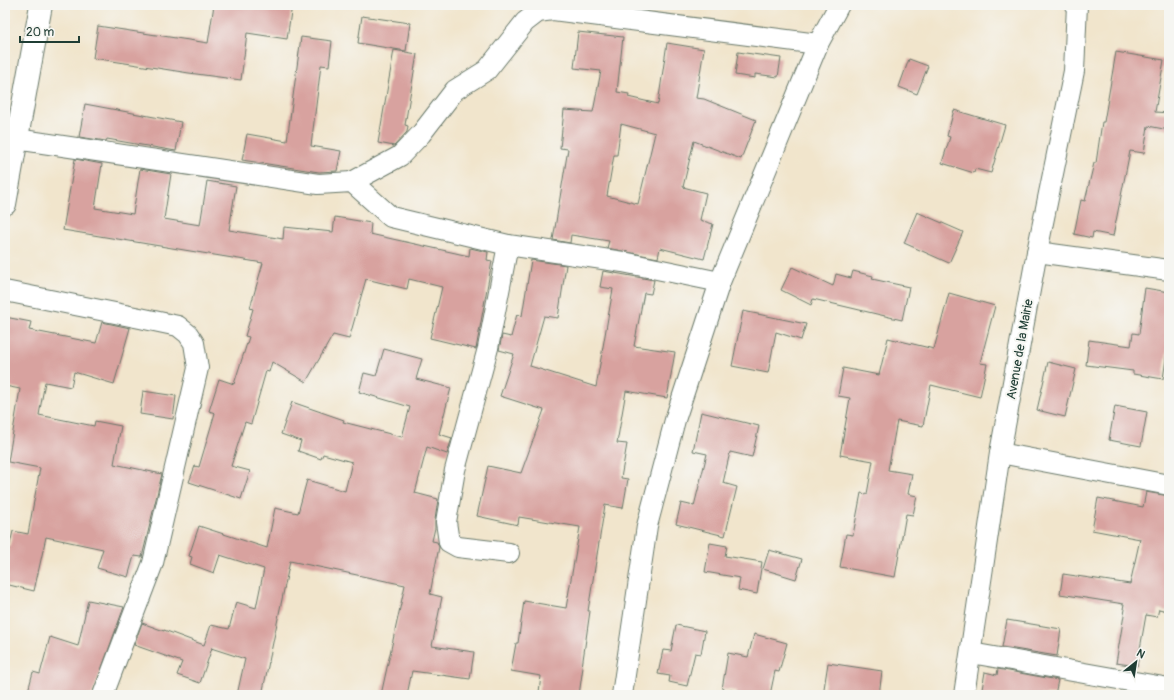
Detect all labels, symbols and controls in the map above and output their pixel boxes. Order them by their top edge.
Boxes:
scale bar [20,18,79,44]
text: 20 m [26,25,55,40]
street label: Avenue de la Mairie [1003,297,1037,401]
north arrow [1116,642,1156,682]
text: N [1134,646,1148,662]

